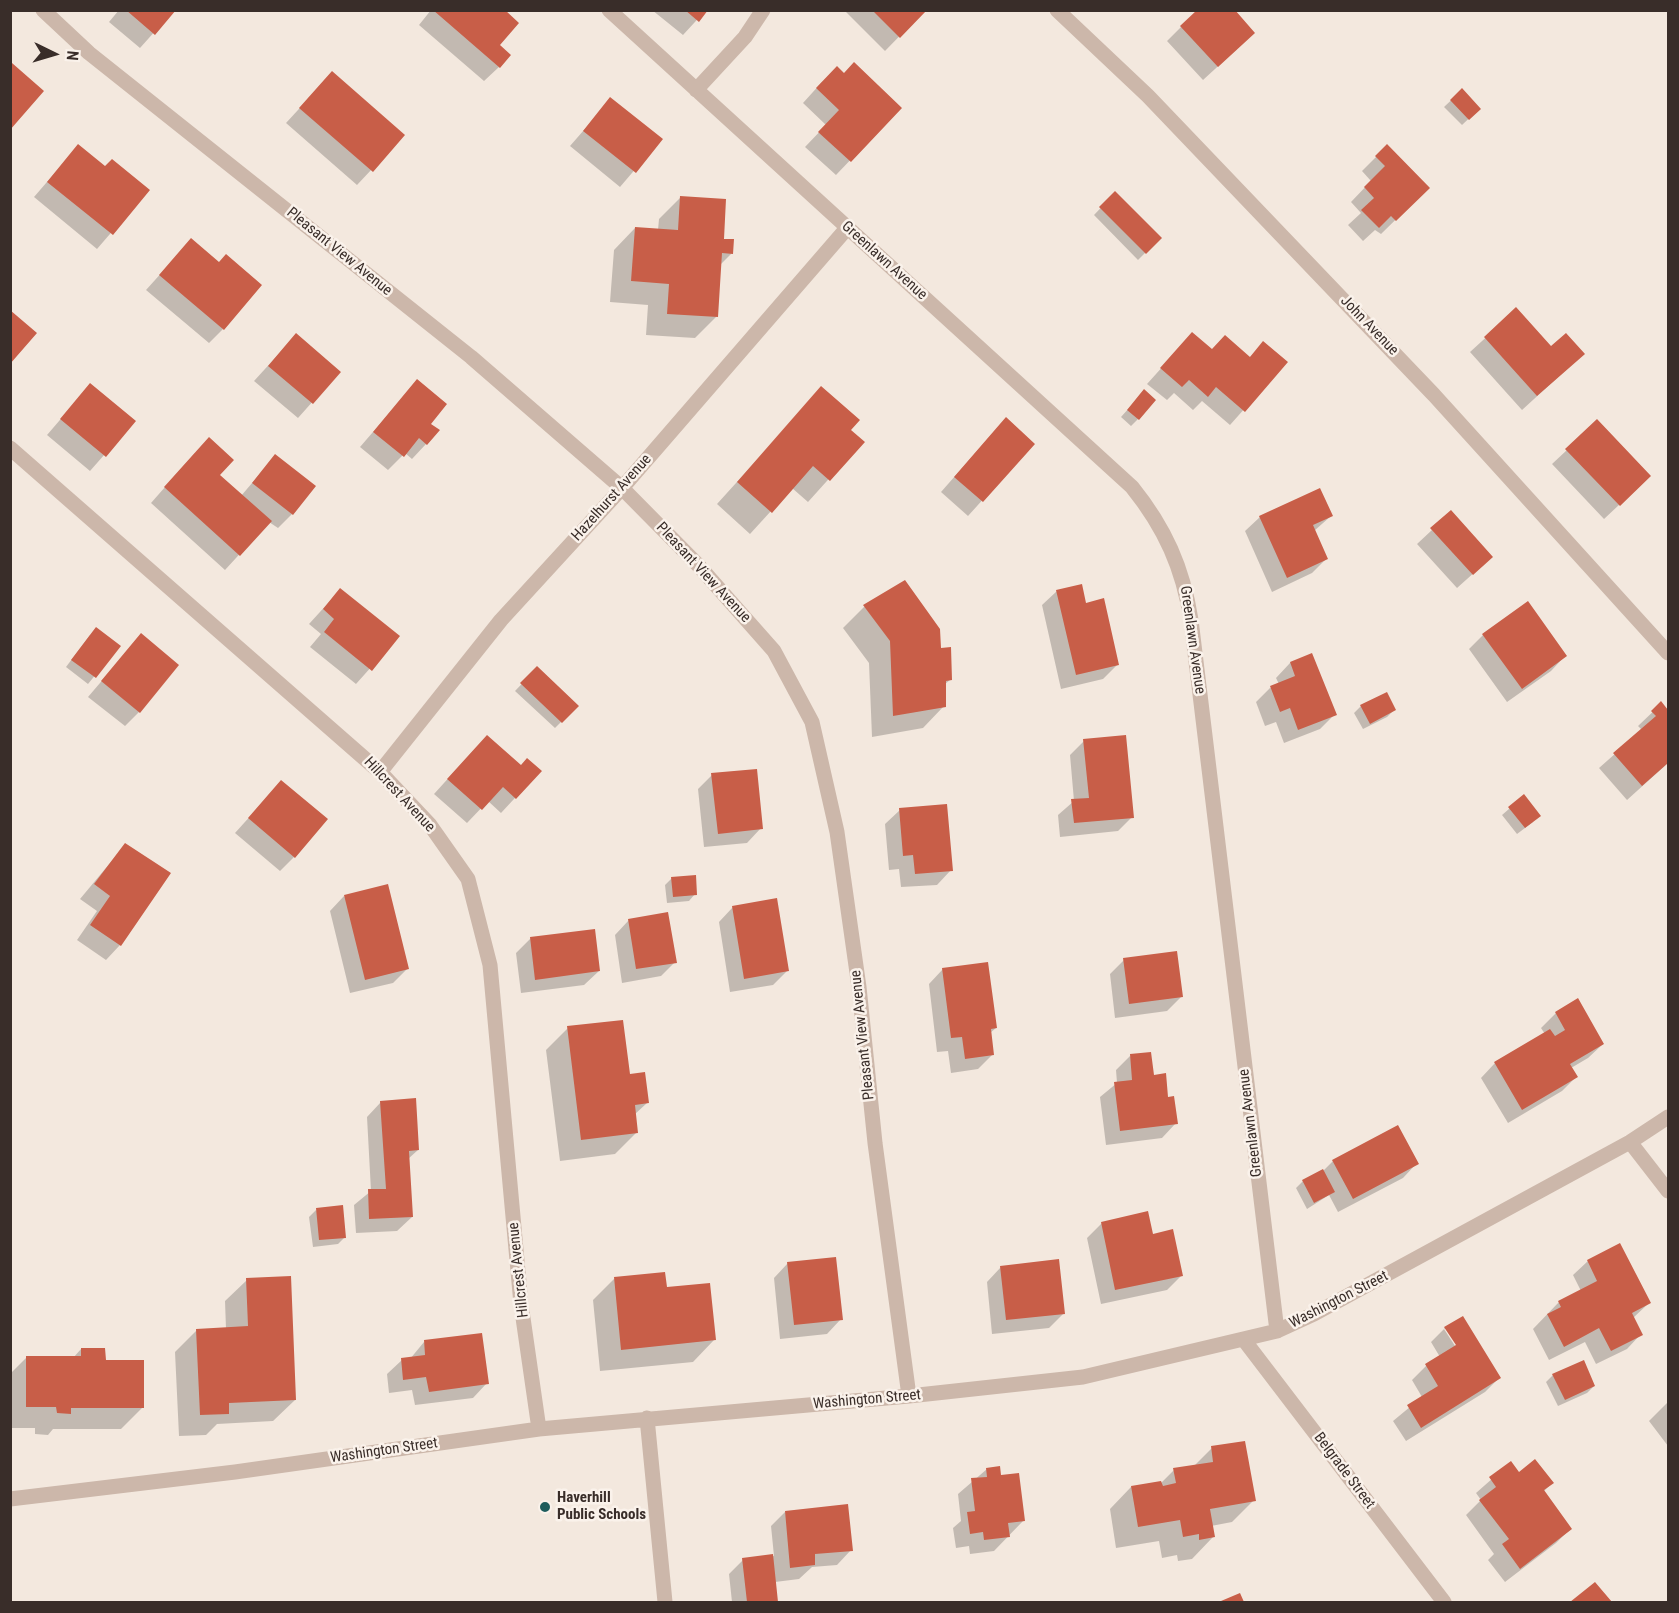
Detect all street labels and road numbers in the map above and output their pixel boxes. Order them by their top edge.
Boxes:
street label: Pleasant View Avenue [283,204,395,300]
street label: Greenlawn Avenue [838,218,930,304]
street label: John Avenue [1336,292,1402,360]
street label: Hazelhurst Avenue [568,451,656,545]
street label: Pleasant View Avenue [652,519,754,627]
street label: Greenlawn Avenue [1176,585,1208,695]
street label: Hillcrest Avenue [360,754,438,836]
street label: Pleasant View Avenue [847,969,879,1101]
street label: Greenlawn Avenue [1235,1068,1267,1178]
street label: Hillcrest Avenue [505,1221,533,1319]
street label: Washington Street [1287,1267,1391,1333]
street label: Washington Street [812,1386,922,1414]
street label: Belgrade Street [1310,1429,1378,1513]
street label: Washington Street [329,1435,439,1467]

